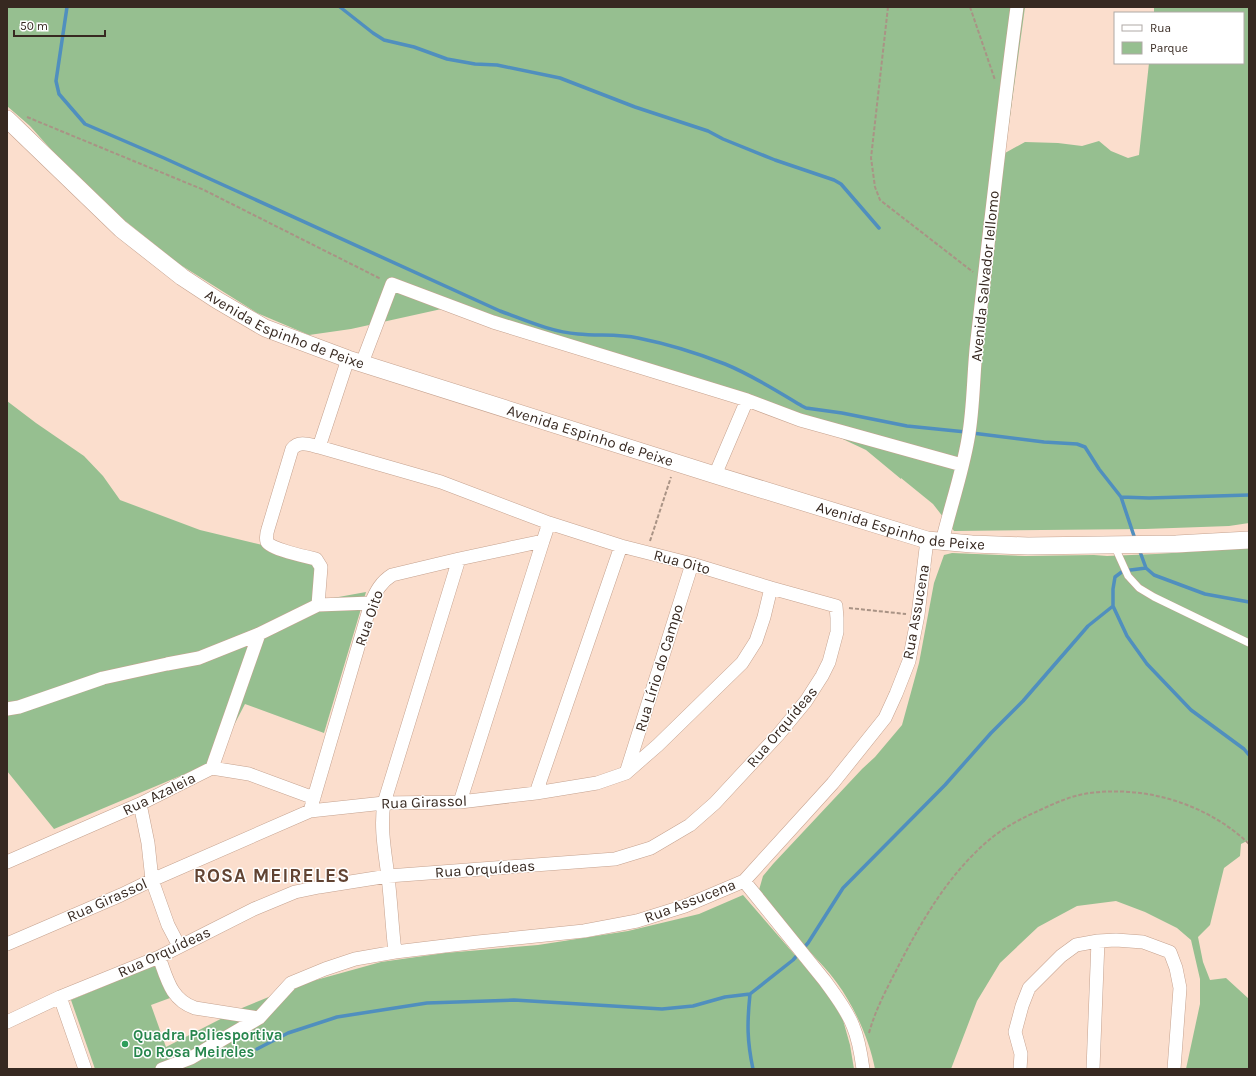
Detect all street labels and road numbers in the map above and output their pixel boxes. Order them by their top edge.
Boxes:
street label: Avenida Salvador Iellomo [967,190,1003,362]
street label: Avenida Espinho de Peixe [202,286,367,373]
street label: Avenida Espinho de Peixe [505,401,675,470]
street label: Avenida Espinho de Peixe [814,498,985,553]
street label: Rua Oito [652,546,712,578]
street label: Rua Assucena [899,563,933,661]
street label: Rua Oito [351,588,387,648]
street label: Rua Lírio do Campo [631,602,687,734]
street label: Rua Orquídeas [743,683,821,771]
street label: Rua Azaleia [120,769,198,819]
street label: Rua Girassol [381,792,467,812]
street label: Rua Orquídeas [434,857,536,881]
street label: Rua Girassol [64,874,150,926]
street label: Rua Assucena [642,875,738,927]
street label: Rua Orquídeas [115,923,213,981]

